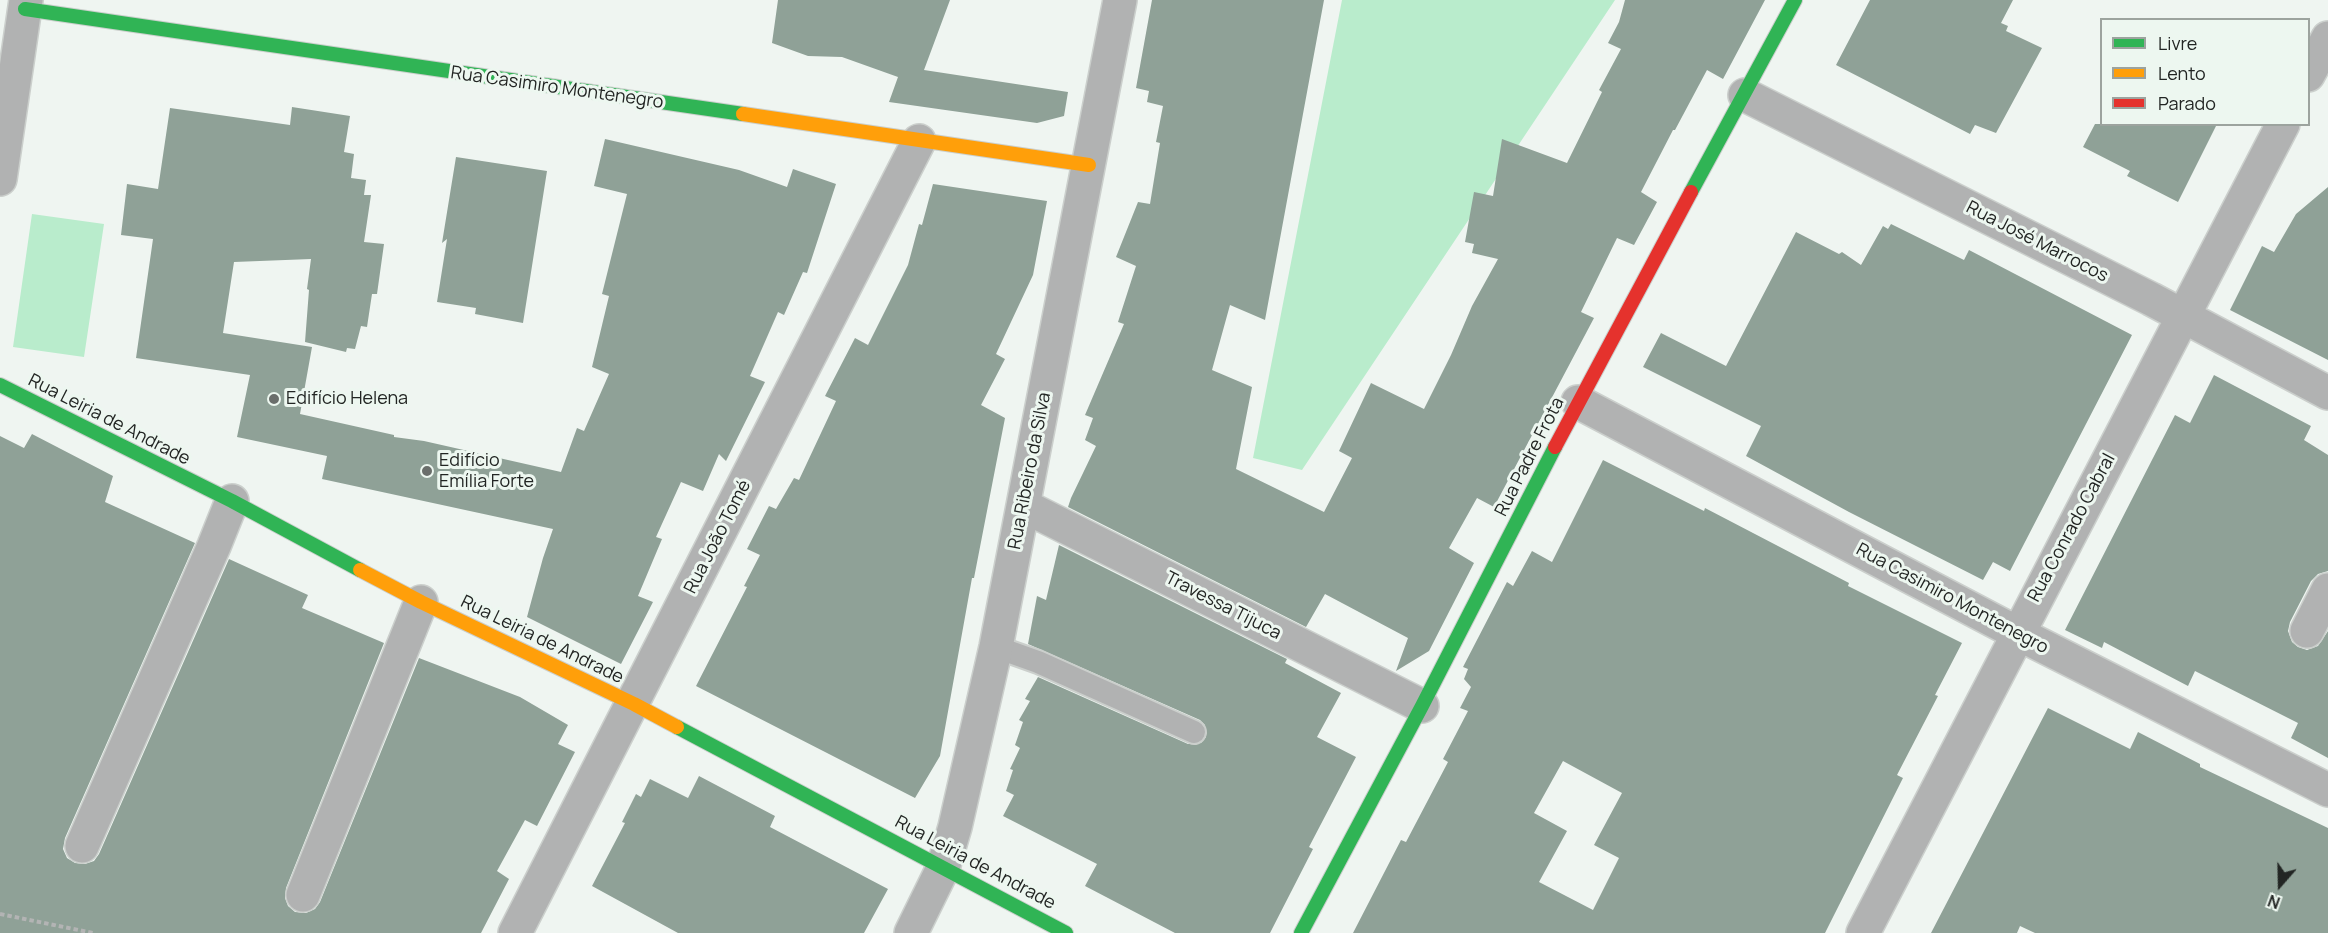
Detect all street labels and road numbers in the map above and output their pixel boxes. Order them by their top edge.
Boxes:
street label: Rua Casimiro Montenegro [449,62,665,114]
street label: Rua José Marrocos [1962,197,2112,287]
street label: Rua Leiria de Andrade [25,370,193,470]
street label: Rua Ribeiro da Silva [1004,391,1056,551]
street label: Rua Padre Frota [1491,394,1569,520]
street label: Rua Conrado Cabral [2024,450,2120,606]
street label: Rua João Tomé [680,477,756,597]
street label: Rua Casimiro Montenegro [1852,539,2052,659]
street label: Travessa Tijuca [1161,567,1285,645]
street label: Rua Leiria de Andrade [457,591,627,689]
street label: Rua Leiria de Andrade [891,812,1059,914]

